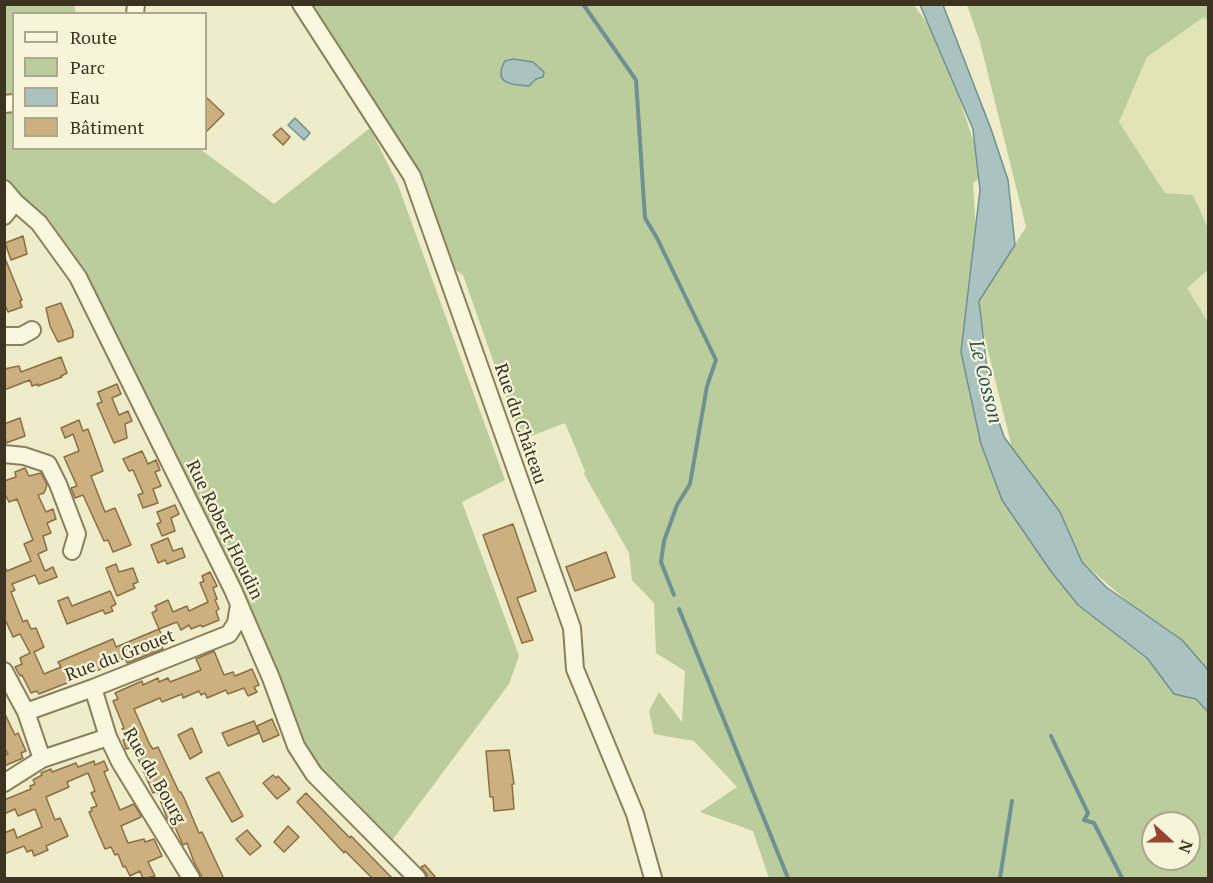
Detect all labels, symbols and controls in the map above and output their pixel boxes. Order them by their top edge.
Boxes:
legend [12,12,207,150]
text: Route [70,25,117,49]
text: Parc [70,55,105,79]
text: Eau [70,85,100,109]
text: Bâtiment [70,115,144,139]
water label: Le Cosson [963,338,1007,426]
street label: Rue du Château [489,361,551,487]
street label: Rue Robert Houdin [181,457,267,603]
street label: Rue du Grouet [62,625,178,687]
street label: Rue du Bourg [118,724,190,828]
north arrow [1141,811,1201,871]
text: N [1173,837,1198,856]

